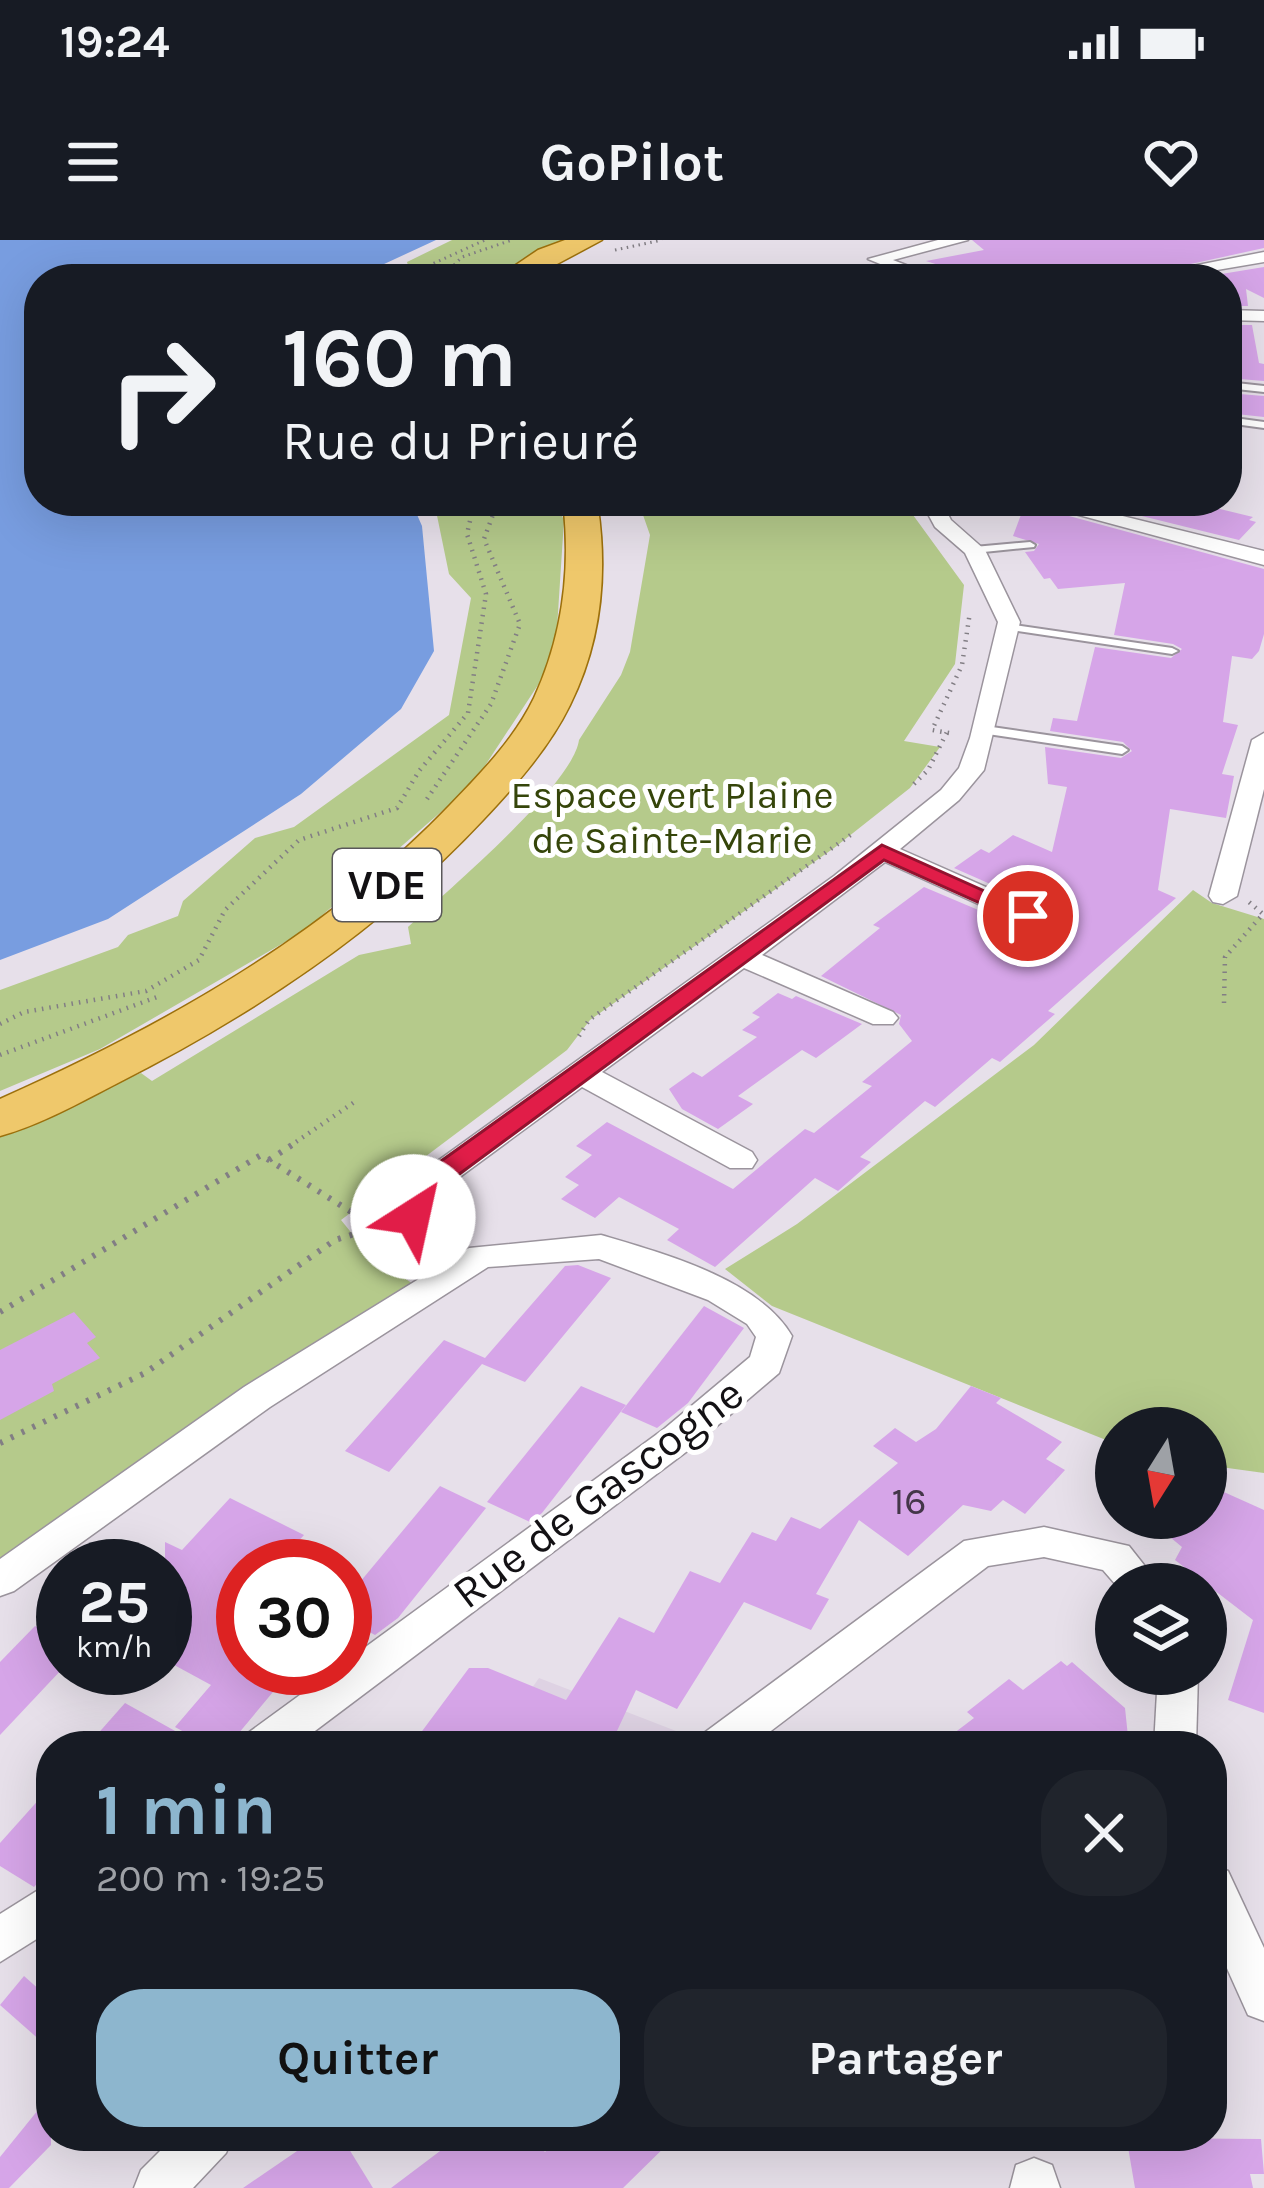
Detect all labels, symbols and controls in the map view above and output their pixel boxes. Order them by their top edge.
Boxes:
text: 19:24 [60,16,170,68]
icon: menu [60,129,126,195]
icon: heart [1138,129,1204,195]
text: GoPilot [540,130,724,194]
text: 160 m [282,309,517,407]
icon: right [84,312,240,468]
text: Rue du Prieuré [282,409,639,473]
park label: Espace vert Plaine de Sainte-Marie [511,772,833,863]
road number: VDE [333,849,441,921]
pin [977,865,1079,967]
icon: arrive [995,883,1061,949]
position arrow [350,1154,476,1280]
street label: Rue de Gascogne [443,1367,754,1620]
north arrow [1095,1407,1227,1539]
map controls [1095,1407,1227,1695]
house number: 16 [891,1478,927,1524]
speed limit sign: 30 [216,1539,372,1695]
button: layers [1095,1563,1227,1695]
text: 25 [78,1567,150,1637]
text: km/h [76,1629,152,1665]
text: 1 min [96,1768,277,1852]
button: close [1041,1770,1167,1896]
text: 200 m · 19:25 [96,1855,325,1901]
button: Quitter [96,1989,620,2127]
button: Partager [644,1989,1167,2127]

